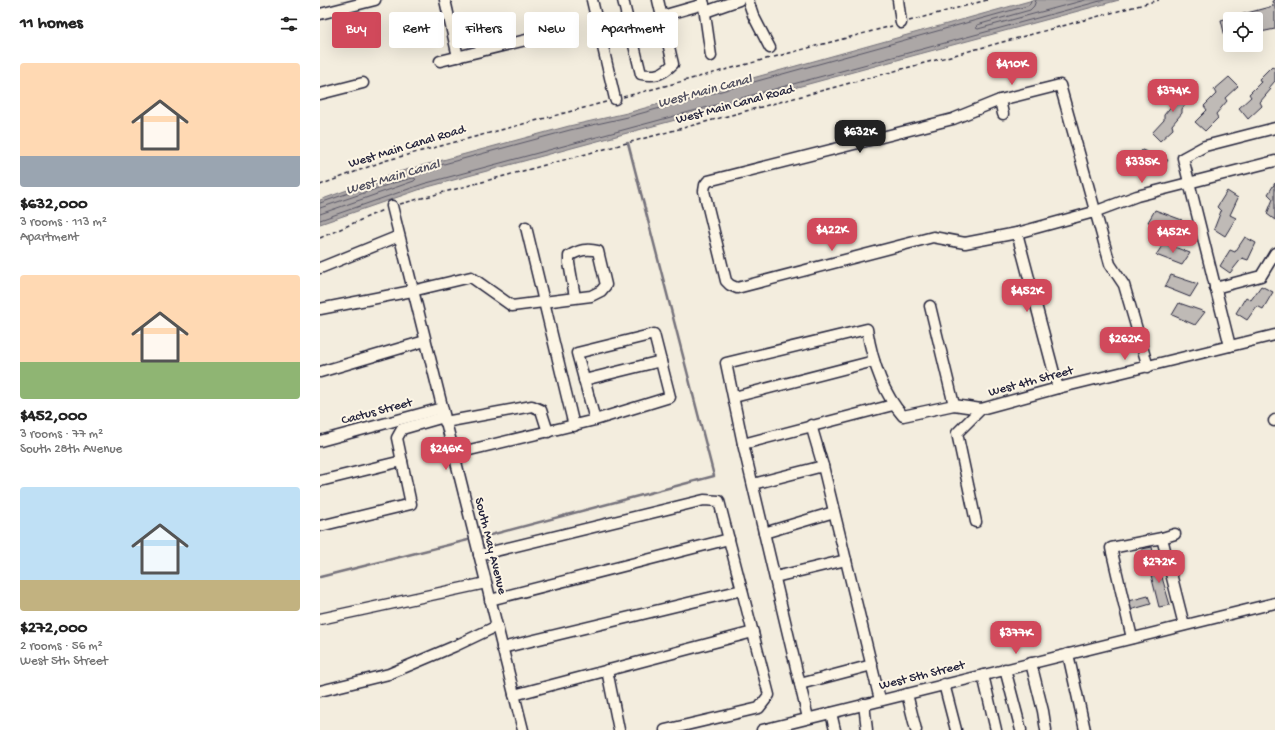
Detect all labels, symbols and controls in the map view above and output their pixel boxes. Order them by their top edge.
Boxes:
chip: Buy [332,12,381,48]
chip: Rent [389,12,444,48]
chip: Filters [452,12,516,48]
chip: New [524,12,579,48]
chip: Apartment [587,12,678,48]
map controls [1223,12,1263,52]
button: locate [1223,12,1263,52]
icon: filters [278,13,300,35]
text: 11 homes [20,14,83,34]
pin: $410K [984,52,1040,86]
text: $410K [996,57,1028,72]
water label: West Main Canal [656,71,755,113]
pin: $374K [1145,79,1201,113]
street label: West Main Canal Road [675,82,797,128]
text: $374K [1157,84,1189,99]
icon: home [124,89,196,161]
pin: $632K [832,120,888,154]
street label: West Main Canal Road [347,122,468,172]
text: $632K [844,125,876,140]
pin: $335K [1114,150,1170,184]
text: $335K [1125,155,1159,170]
water label: West Main Canal [344,156,443,199]
text: $632,000 [20,195,88,215]
text: 3 rooms · 113 m² [20,215,107,230]
pin: $422K [804,218,860,252]
pin: $452K [1145,220,1201,254]
text: $422K [816,223,848,238]
text: $452K [1157,225,1189,240]
text: Apartment [20,230,79,245]
pin: $452K [999,279,1055,313]
text: $452K [1011,284,1043,299]
icon: home [124,301,196,373]
pin: $262K [1097,327,1153,361]
text: $262K [1109,332,1141,347]
street label: West 4th Street [987,363,1077,401]
street label: Cactus Street [340,395,416,429]
text: $452,000 [20,407,87,427]
text: 3 rooms · 77 m² [20,427,103,442]
pin: $246K [418,437,474,471]
text: South 28th Avenue [20,442,122,457]
text: $246K [430,442,462,457]
street label: South May Avenue [471,496,509,596]
icon: home [124,513,196,585]
pin: $272K [1131,550,1187,584]
text: $272K [1143,555,1175,570]
text: $272,000 [20,619,87,639]
pin: $377K [988,621,1044,655]
text: $377K [999,626,1033,641]
text: 2 rooms · 56 m² [20,639,103,654]
text: West 5th Street [20,654,108,669]
street label: West 5th Street [878,658,968,694]

